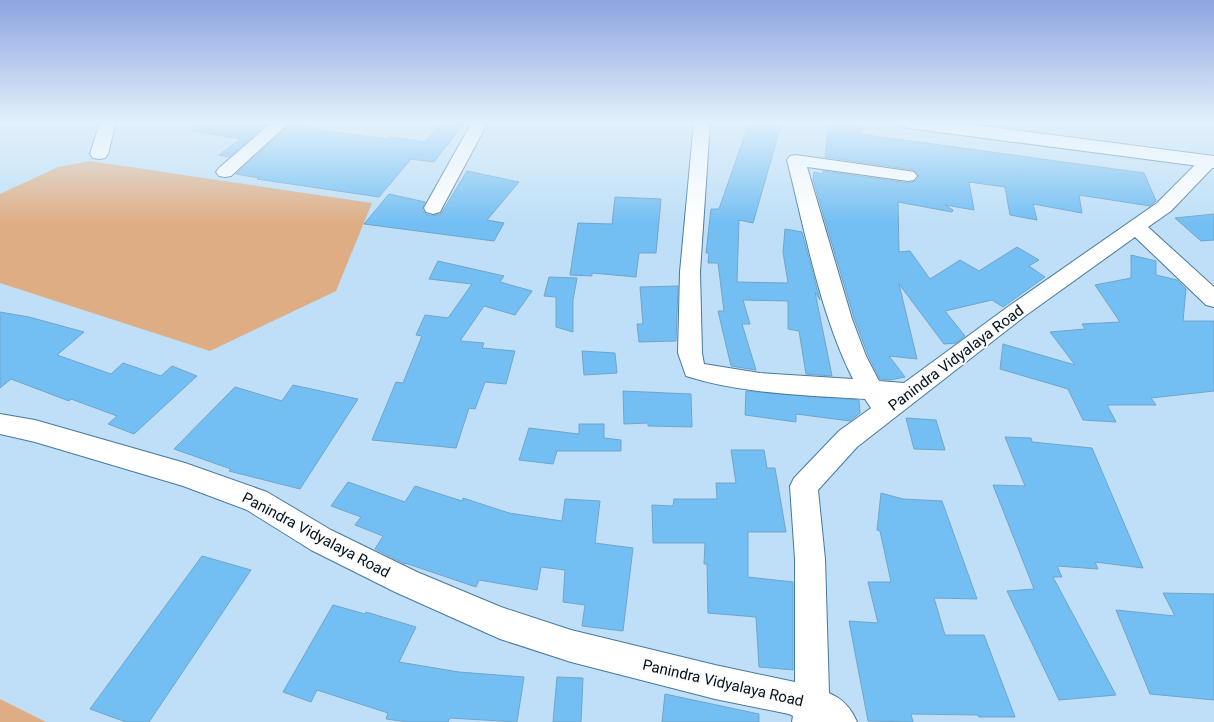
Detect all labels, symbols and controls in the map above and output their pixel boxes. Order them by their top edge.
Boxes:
street label: Panindra Vidyalaya Road [885,301,1027,415]
street label: Panindra Vidyalaya Road [239,488,393,582]
street label: Panindra Vidyalaya Road [641,656,805,710]

